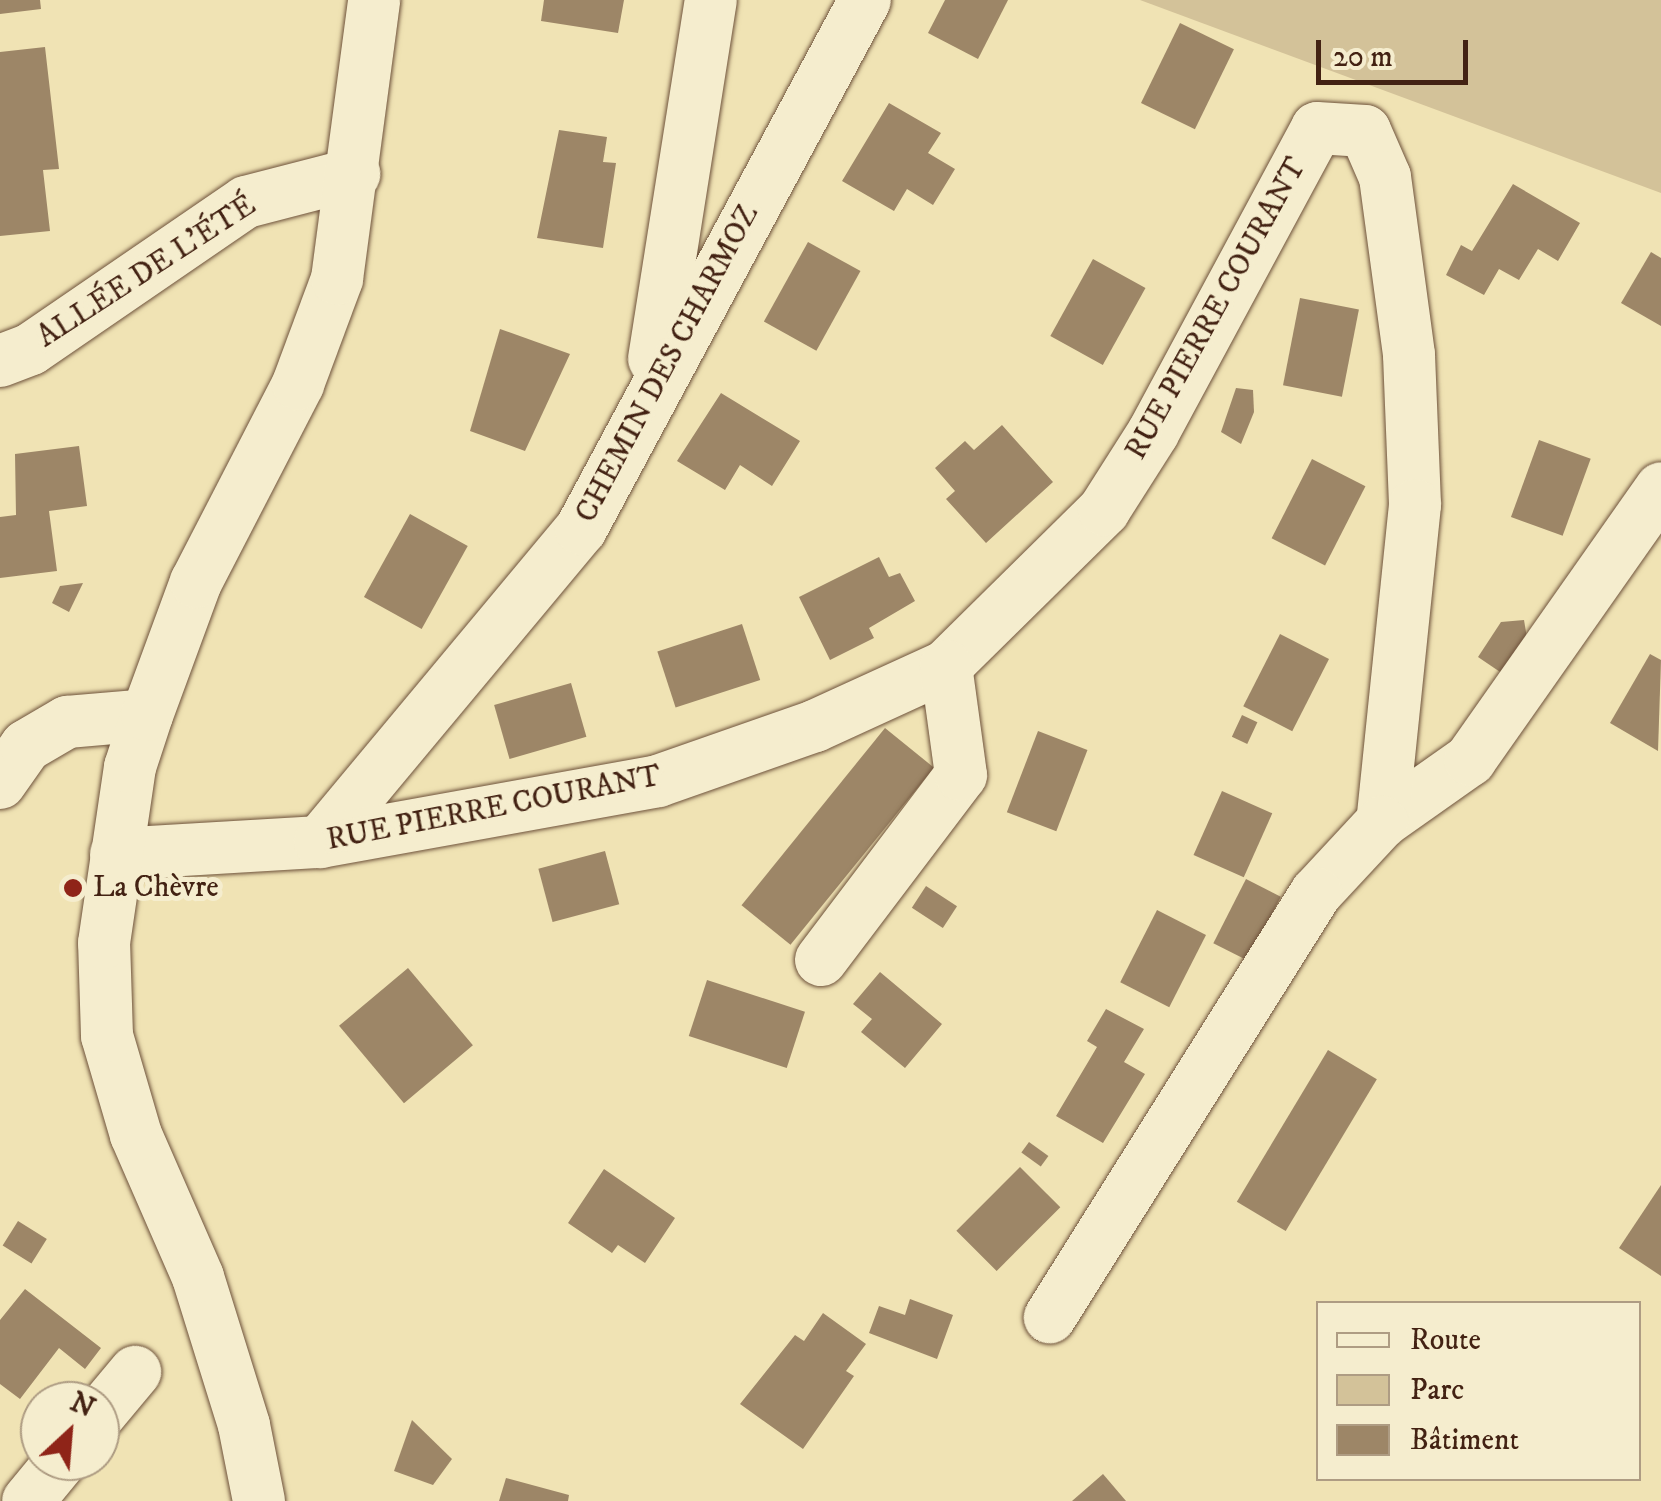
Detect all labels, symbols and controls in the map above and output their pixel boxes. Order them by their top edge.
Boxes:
scale bar [1321,20,1474,82]
text: 20 m [1333,39,1393,76]
street label: RUE PIERRE COURANT [1119,152,1315,466]
street label: ALLÉE DE L'ÉTÉ [31,188,263,356]
street label: CHEMIN DES CHARMOZ [569,199,767,529]
street label: RUE PIERRE COURANT [324,759,664,859]
place label: La Chèvre [93,870,219,906]
marker: La Chèvre [62,877,84,899]
legend [1316,1301,1641,1481]
text: Route [1410,1322,1481,1359]
text: Parc [1410,1372,1464,1409]
north arrow [20,1381,120,1481]
text: N [64,1385,100,1426]
text: Bâtiment [1410,1422,1519,1459]

